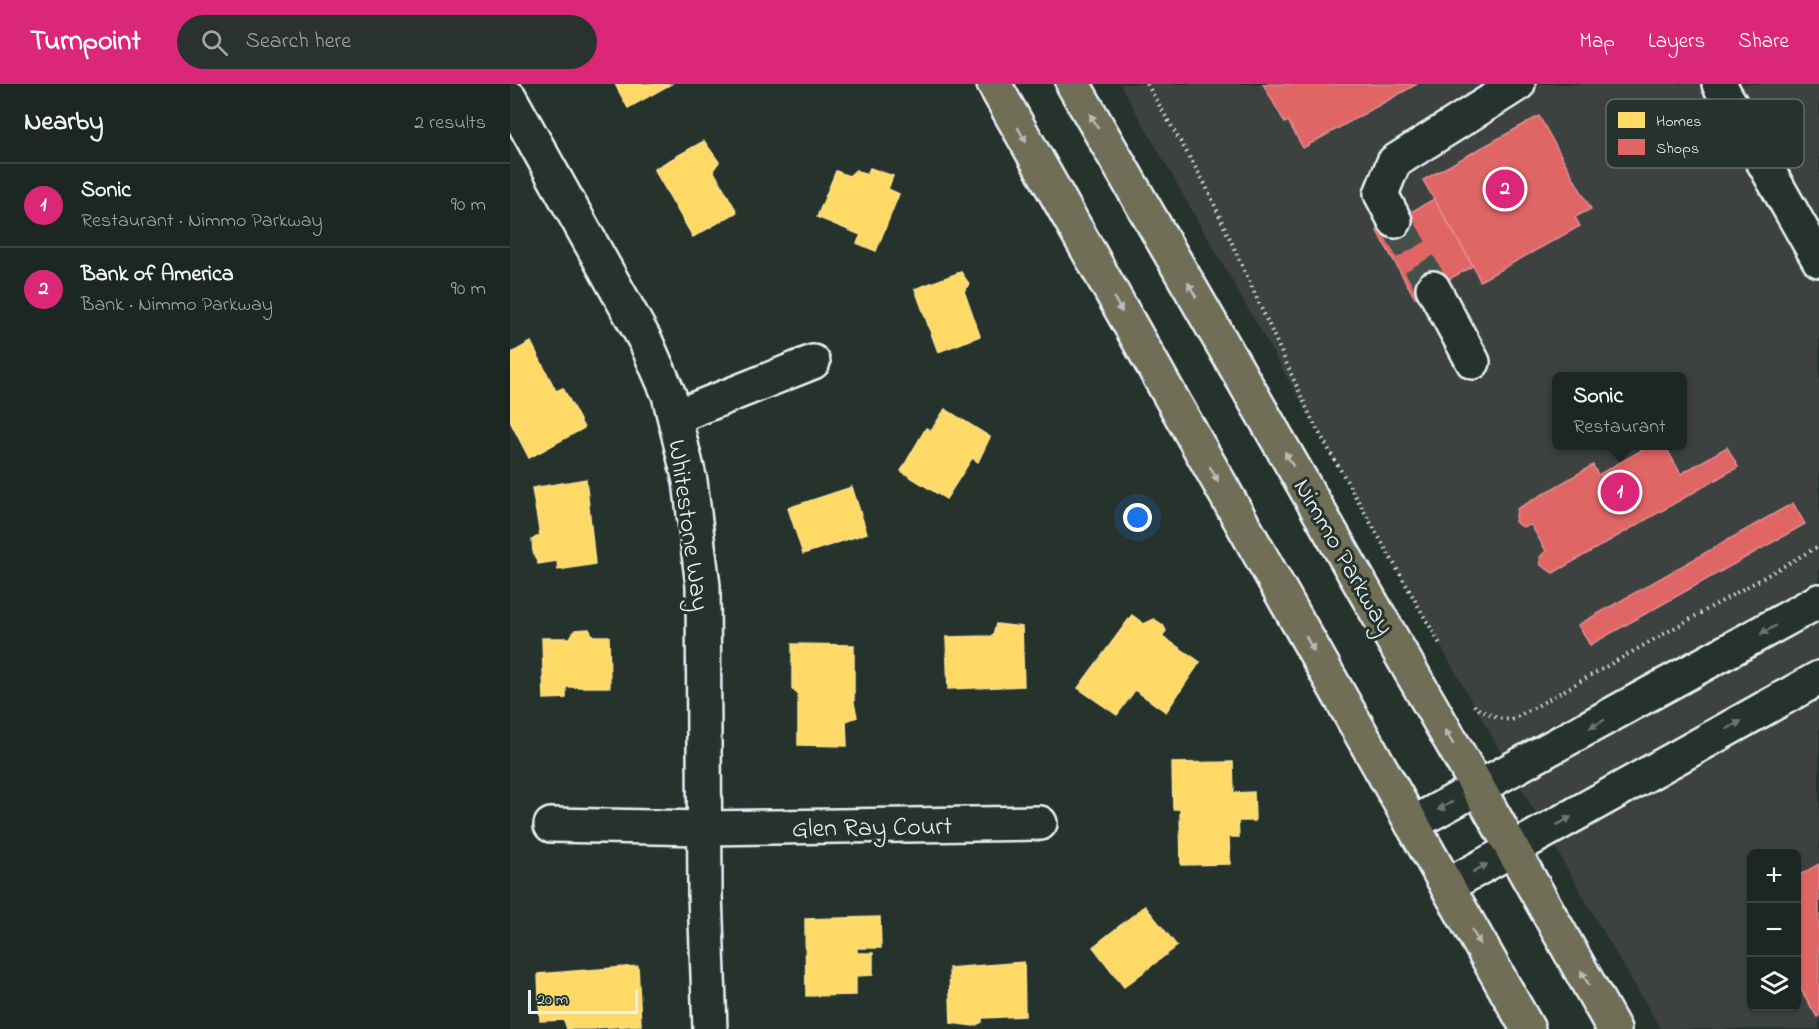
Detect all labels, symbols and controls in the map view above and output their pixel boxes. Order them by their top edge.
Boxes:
search box [177,15,597,69]
text: Turnpoint [30,22,141,63]
icon: search [198,26,231,59]
text: Search here [246,26,351,58]
text: Map [1579,27,1615,57]
text: Layers [1648,27,1705,57]
text: Share [1738,27,1789,57]
legend [1606,99,1804,168]
text: Nearby [24,104,103,142]
text: 2 results [414,109,486,138]
text: Homes [1656,110,1701,134]
one-way arrow [1089,113,1100,129]
one-way arrow [1017,127,1028,143]
text: Shops [1656,137,1699,161]
pin: 2 [1486,166,1524,212]
text: Sonic [81,175,131,207]
text: 1 [40,191,47,220]
text: 90 m [451,191,486,220]
text: Restaurant · Nimmo Parkway [81,207,323,236]
text: Bank of America [81,259,234,291]
text: 2 [39,275,48,304]
text: 90 m [451,275,486,304]
one-way arrow [1186,282,1197,298]
text: Bank · Nimmo Parkway [81,291,273,320]
one-way arrow [1113,297,1124,313]
popup [1552,372,1687,450]
text: Sonic [1573,381,1623,413]
text: Restaurant [1573,413,1666,442]
street label: Whitestone Way [656,437,718,614]
one-way arrow [1284,450,1294,467]
one-way arrow [1209,466,1219,483]
pin: 1 [1600,470,1640,514]
street label: Nimmo Parkway [1282,472,1403,643]
your location [1123,503,1152,532]
one-way arrow [1759,625,1776,635]
one-way arrow [1305,636,1316,652]
one-way arrow [1589,718,1605,729]
one-way arrow [1726,720,1743,730]
one-way arrow [1444,728,1454,745]
one-way arrow [1436,801,1453,811]
street label: Glen Ray Court [792,809,953,849]
one-way arrow [1556,816,1573,826]
map controls [1747,849,1801,1011]
button: + [1747,849,1801,903]
one-way arrow [1472,863,1489,873]
button: − [1747,903,1801,957]
one-way arrow [1471,929,1481,946]
button: layers [1747,957,1801,1011]
one-way arrow [1580,969,1590,986]
scale bar [528,987,638,1014]
text: 20 m [537,988,568,1012]

